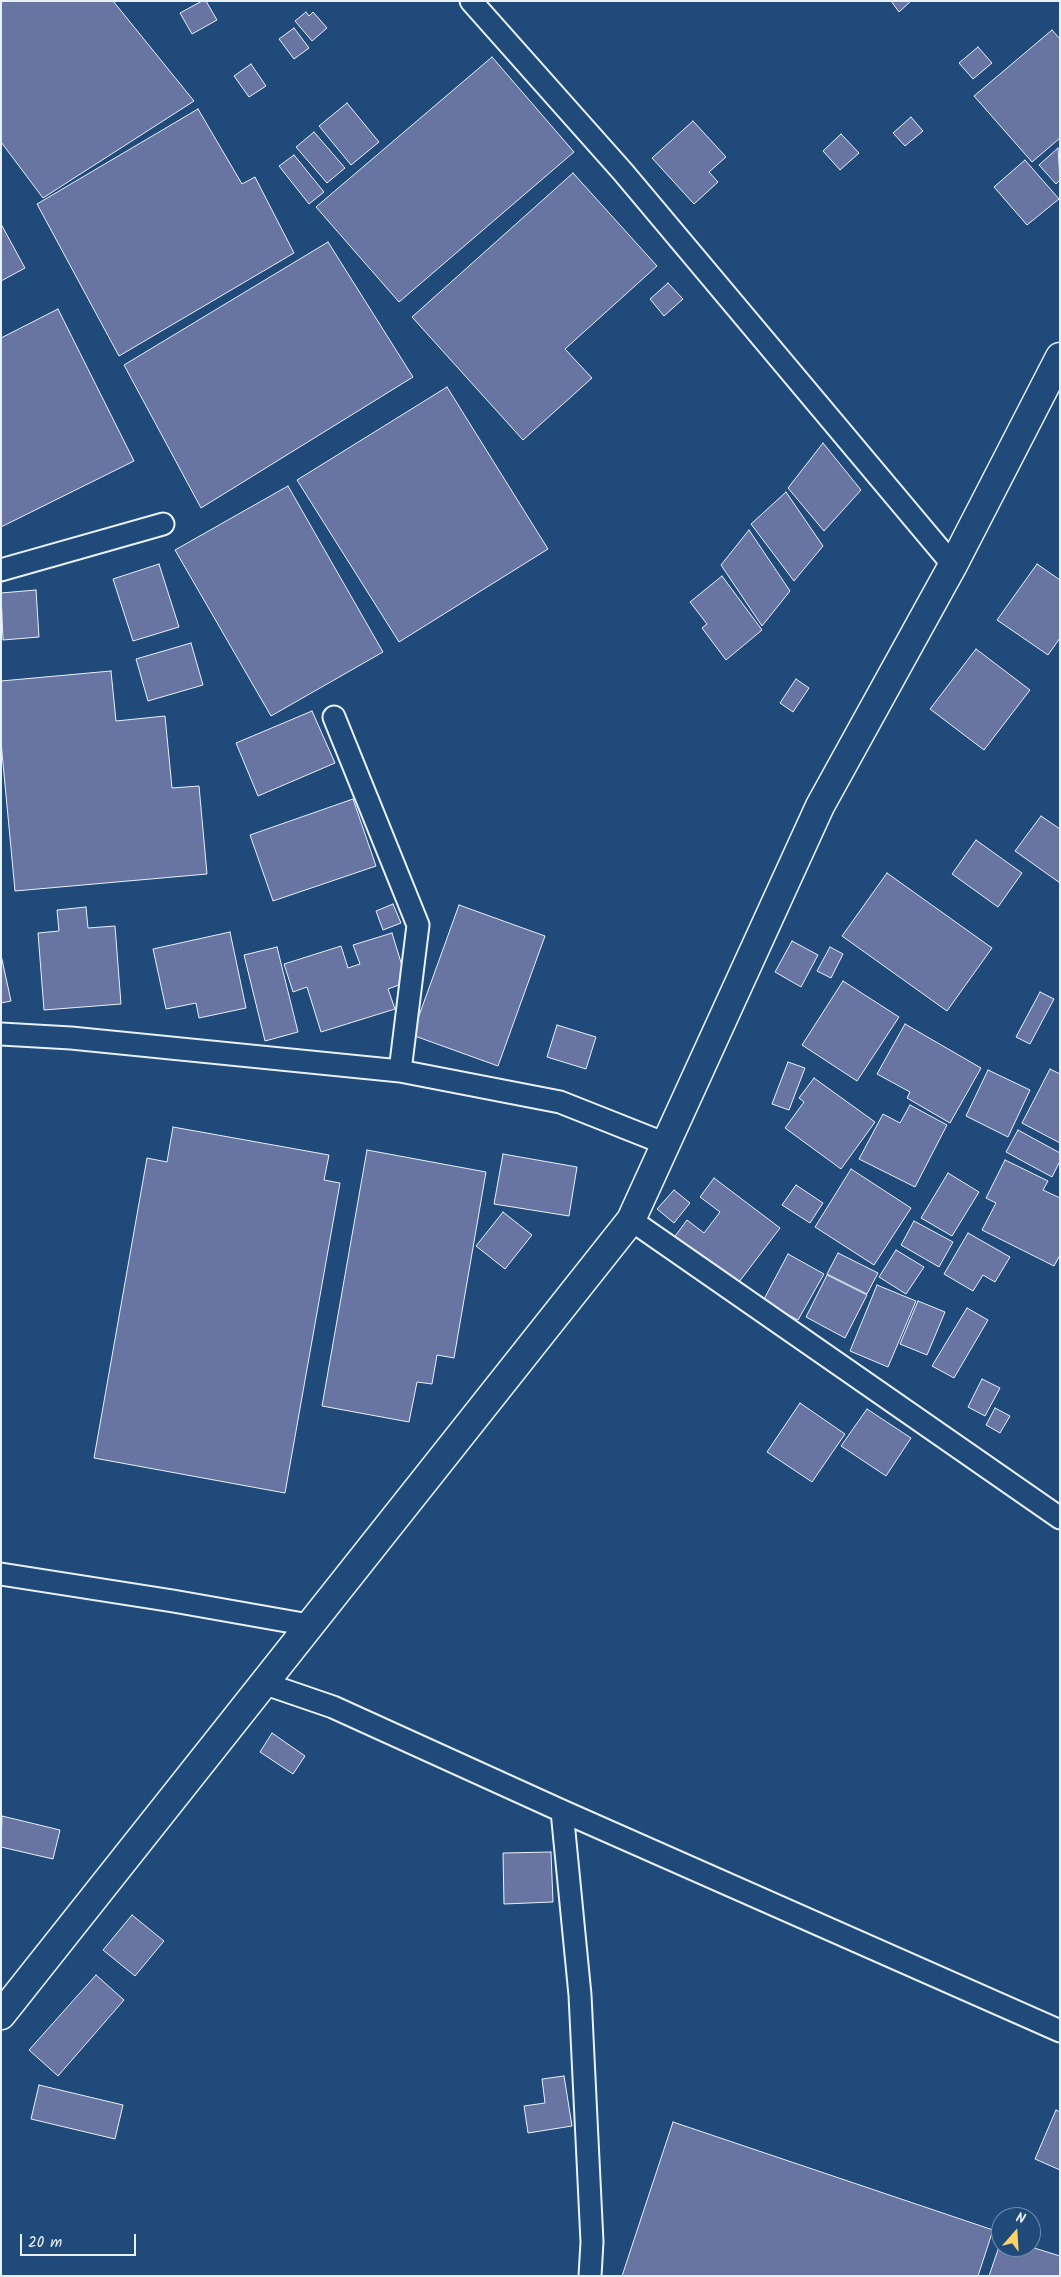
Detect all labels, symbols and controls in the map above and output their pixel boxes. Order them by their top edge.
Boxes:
north arrow [991,2207,1041,2257]
text: N [1013,2207,1028,2231]
scale bar [22,2224,139,2256]
text: 20 m [28,2231,62,2255]

